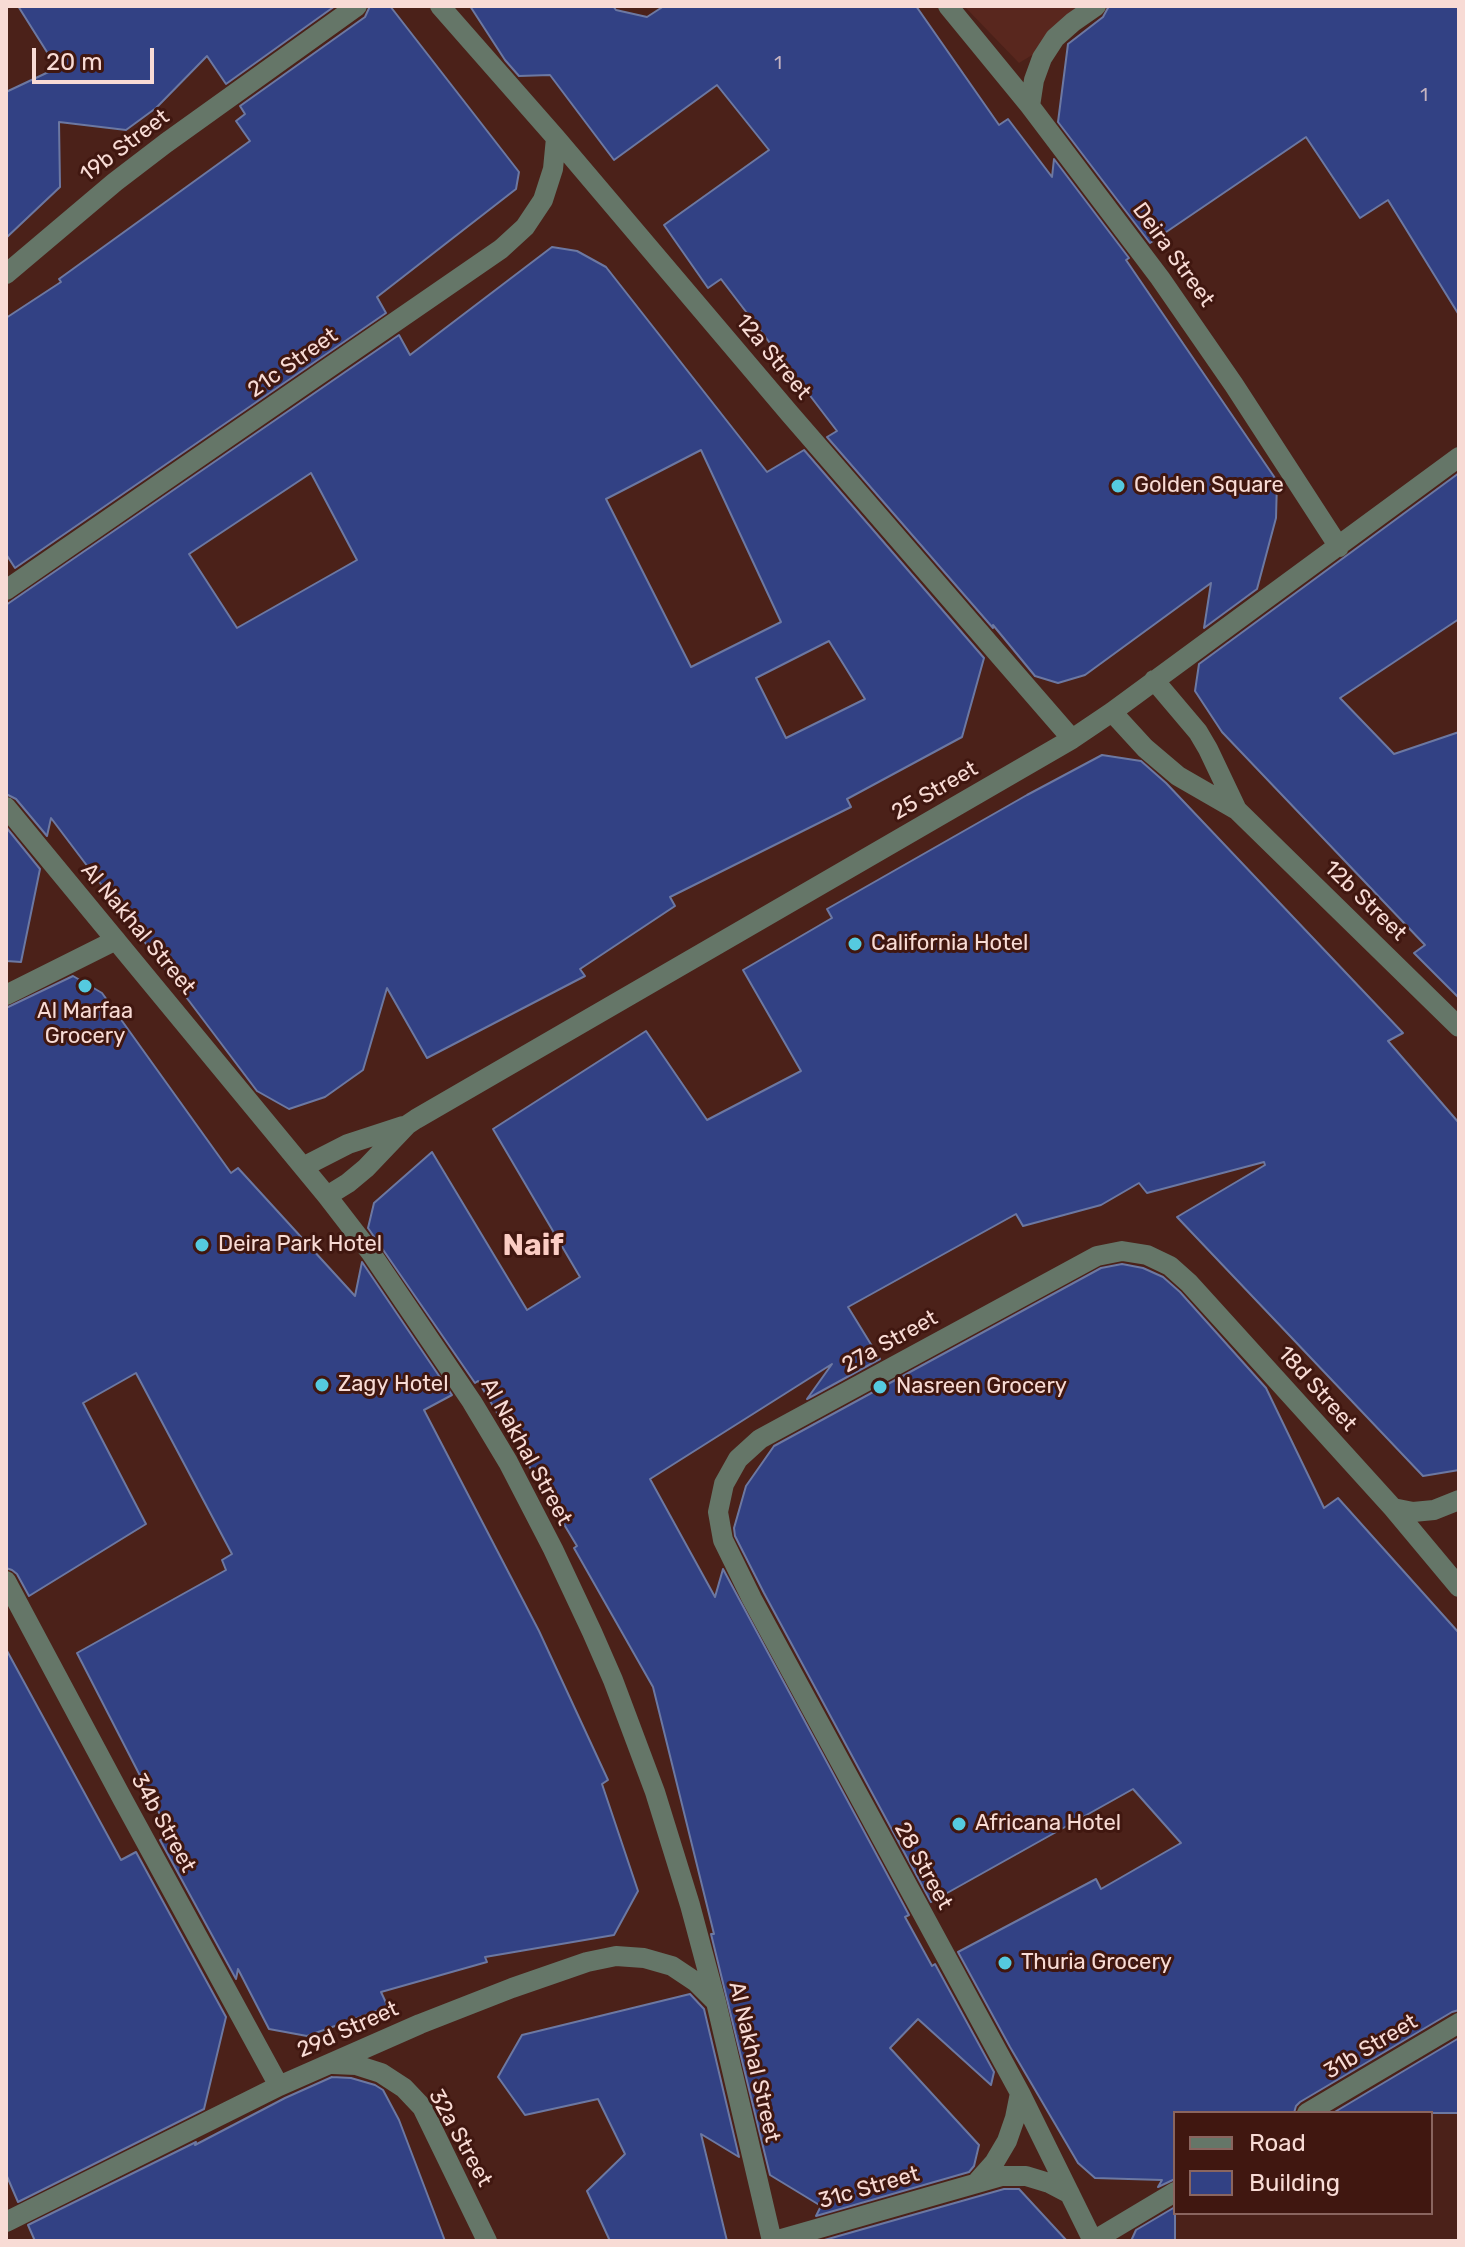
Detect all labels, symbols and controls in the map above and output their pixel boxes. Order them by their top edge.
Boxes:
scale bar [36,32,158,82]
text: 20 m [46,48,103,76]
house number: 1 [774,53,782,75]
house number: 1 [1420,85,1428,107]
street label: 19b Street [75,104,175,188]
street label: Deira Street [1126,198,1220,312]
street label: 12a Street [730,309,816,405]
street label: 21c Street [243,323,343,403]
place label: Golden Square [1134,473,1284,499]
marker: Golden Square [1109,477,1127,495]
street label: 25 Street [887,756,983,826]
street label: 12b Street [1318,855,1412,947]
street label: Al Nakhal Street [75,858,201,1000]
place label: California Hotel [871,931,1028,957]
marker: California Hotel [846,935,864,953]
marker: Al Marfaa Grocery [76,977,94,995]
place label: Al Marfaa Grocery [37,999,133,1050]
district label: Naif [502,1228,564,1264]
place label: Deira Park Hotel [218,1232,382,1258]
marker: Deira Park Hotel [193,1236,211,1254]
street label: 27a Street [838,1305,942,1379]
street label: 18d Street [1272,1341,1362,1437]
place label: Zagy Hotel [338,1372,449,1398]
street label: Al Nakhal Street [475,1374,577,1530]
place label: Nasreen Grocery [896,1374,1067,1400]
marker: Zagy Hotel [313,1376,331,1394]
marker: Nasreen Grocery [871,1378,889,1396]
street label: 34b Street [125,1769,201,1877]
place label: Africana Hotel [975,1811,1121,1837]
marker: Africana Hotel [950,1815,968,1833]
street label: 28 Street [888,1818,958,1914]
place label: Thuria Grocery [1021,1950,1172,1976]
marker: Thuria Grocery [996,1954,1014,1972]
street label: Al Nakhal Street [723,1979,785,2145]
street label: 29d Street [293,1996,403,2064]
street label: 31b Street [1319,2009,1423,2085]
street label: 32a Street [422,2085,498,2191]
legend [1173,2111,1433,2215]
text: Road [1249,2129,1306,2157]
street label: 31c Street [816,2161,922,2215]
text: Building [1249,2169,1340,2197]

